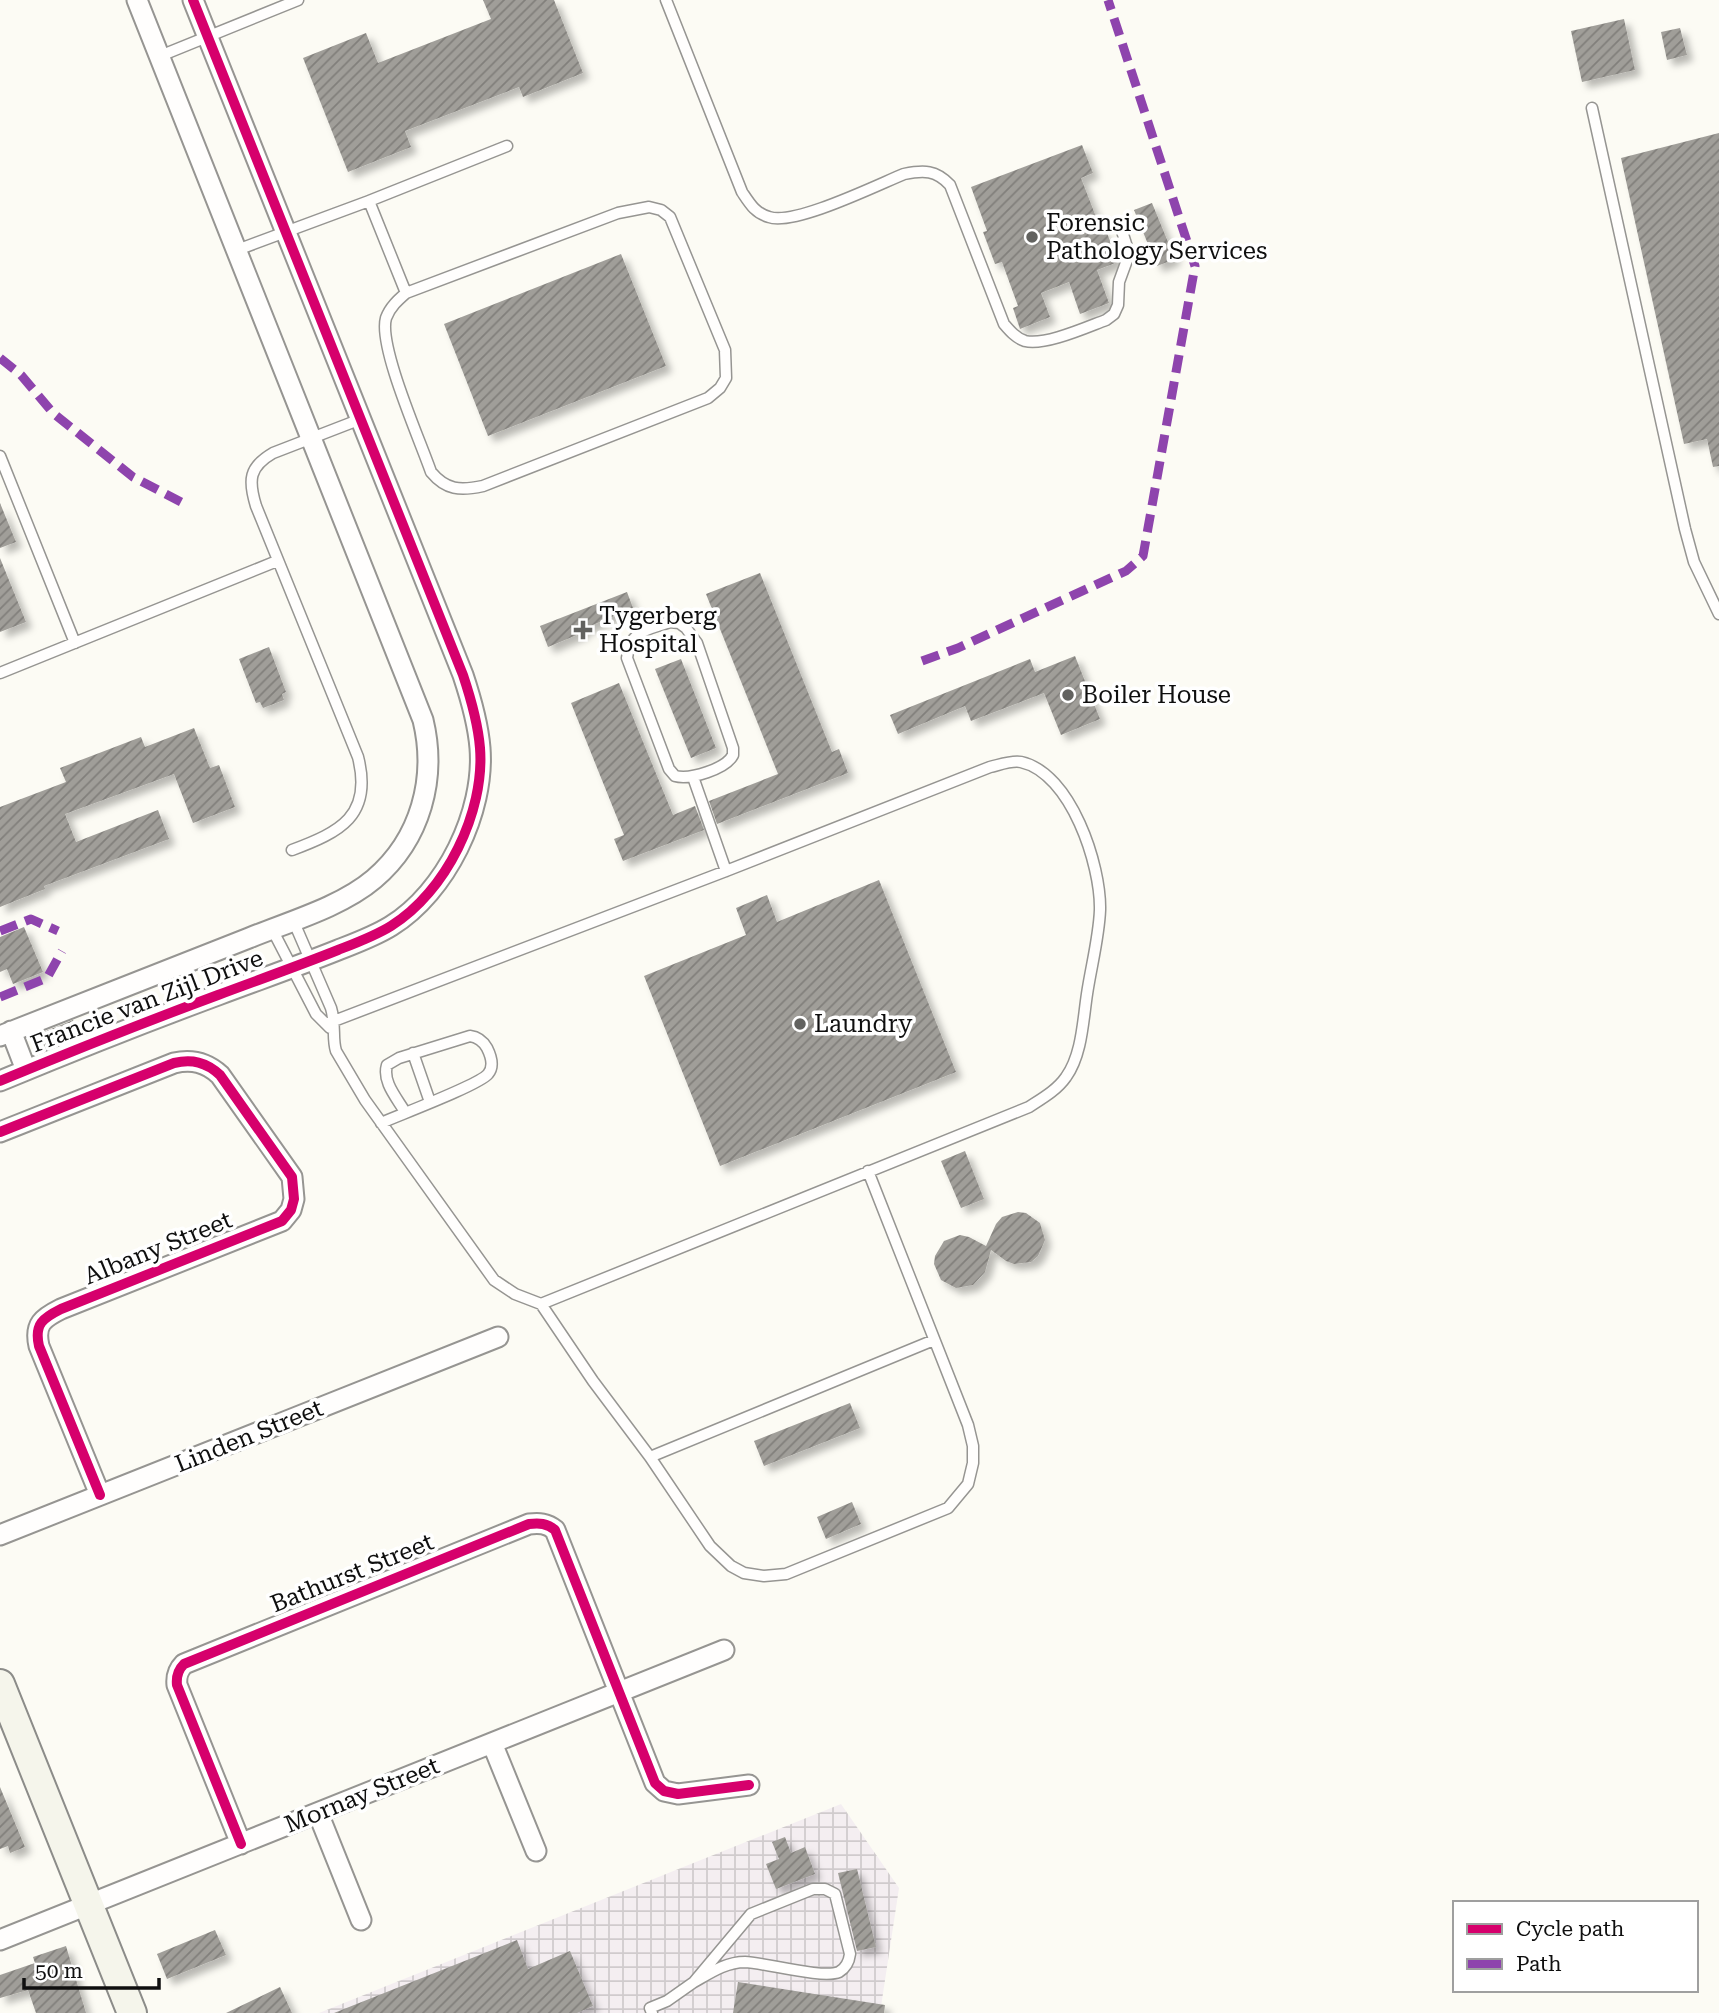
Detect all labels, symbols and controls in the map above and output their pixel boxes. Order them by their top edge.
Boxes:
place label: Forensic Pathology Services [1046,209,1267,265]
marker: Forensic Pathology Services [1024,229,1040,245]
place label: Tygerberg Hospital [599,602,717,658]
marker: Tygerberg Hospital [573,620,593,640]
place label: Boiler House [1082,681,1231,709]
marker: Boiler House [1060,687,1076,703]
street label: Francie van Zijl Drive [27,944,267,1058]
place label: Laundry [814,1010,913,1038]
marker: Laundry [792,1016,808,1032]
street label: Albany Street [80,1206,236,1290]
street label: Linden Street [171,1394,327,1478]
street label: Bathurst Street [267,1528,437,1618]
street label: Mornay Street [281,1751,443,1839]
legend [1453,1901,1698,1992]
text: Cycle path [1516,1917,1625,1941]
scale bar [24,1946,159,1990]
text: Path [1516,1952,1562,1976]
text: 50 m [35,1959,83,1983]

